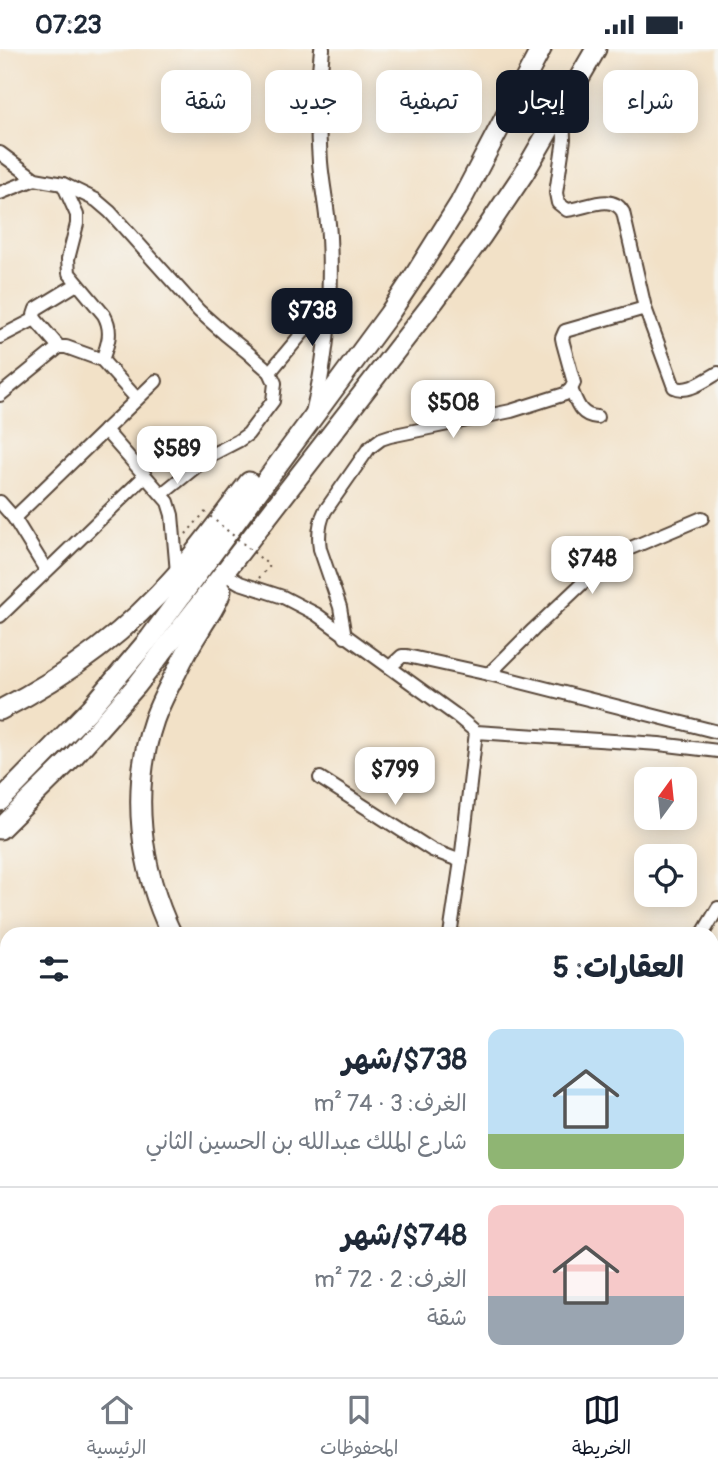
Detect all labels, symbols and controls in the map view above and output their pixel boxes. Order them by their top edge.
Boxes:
text: 07:23 [35,9,102,41]
chip: شقة [161,70,251,133]
chip: جديد [265,70,362,133]
chip: تصفية [376,70,482,133]
chip: إيجار [496,70,589,133]
chip: شراء [603,70,698,133]
pin: $738 [271,289,353,348]
text: $738 [287,296,337,325]
pin: $508 [412,381,494,440]
text: $508 [427,388,479,417]
pin: $589 [136,427,218,486]
text: $589 [153,434,201,463]
pin: $748 [551,537,633,596]
text: $748 [567,544,617,573]
pin: $799 [354,747,436,807]
text: $799 [371,755,419,784]
north arrow [634,767,696,829]
map controls [634,767,697,907]
button: locate [634,844,697,907]
text: العقارات: 5 [553,949,684,986]
icon: filters [35,950,73,988]
text: $738/شهر [342,1041,467,1078]
icon: home [544,1057,628,1141]
text: الغرف: 3 · 74 m² [314,1089,467,1118]
text: شارع الملك عبدالله بن الحسين الثاني [145,1127,467,1156]
text: $748/شهر [342,1217,467,1254]
icon: home [544,1233,628,1317]
text: الغرف: 2 · 72 m² [314,1265,467,1294]
text: شقة [427,1303,467,1332]
tab: الرئيسية [87,1391,146,1464]
tab: المحفوظات [320,1391,398,1464]
tab: الخريطة [572,1391,631,1464]

